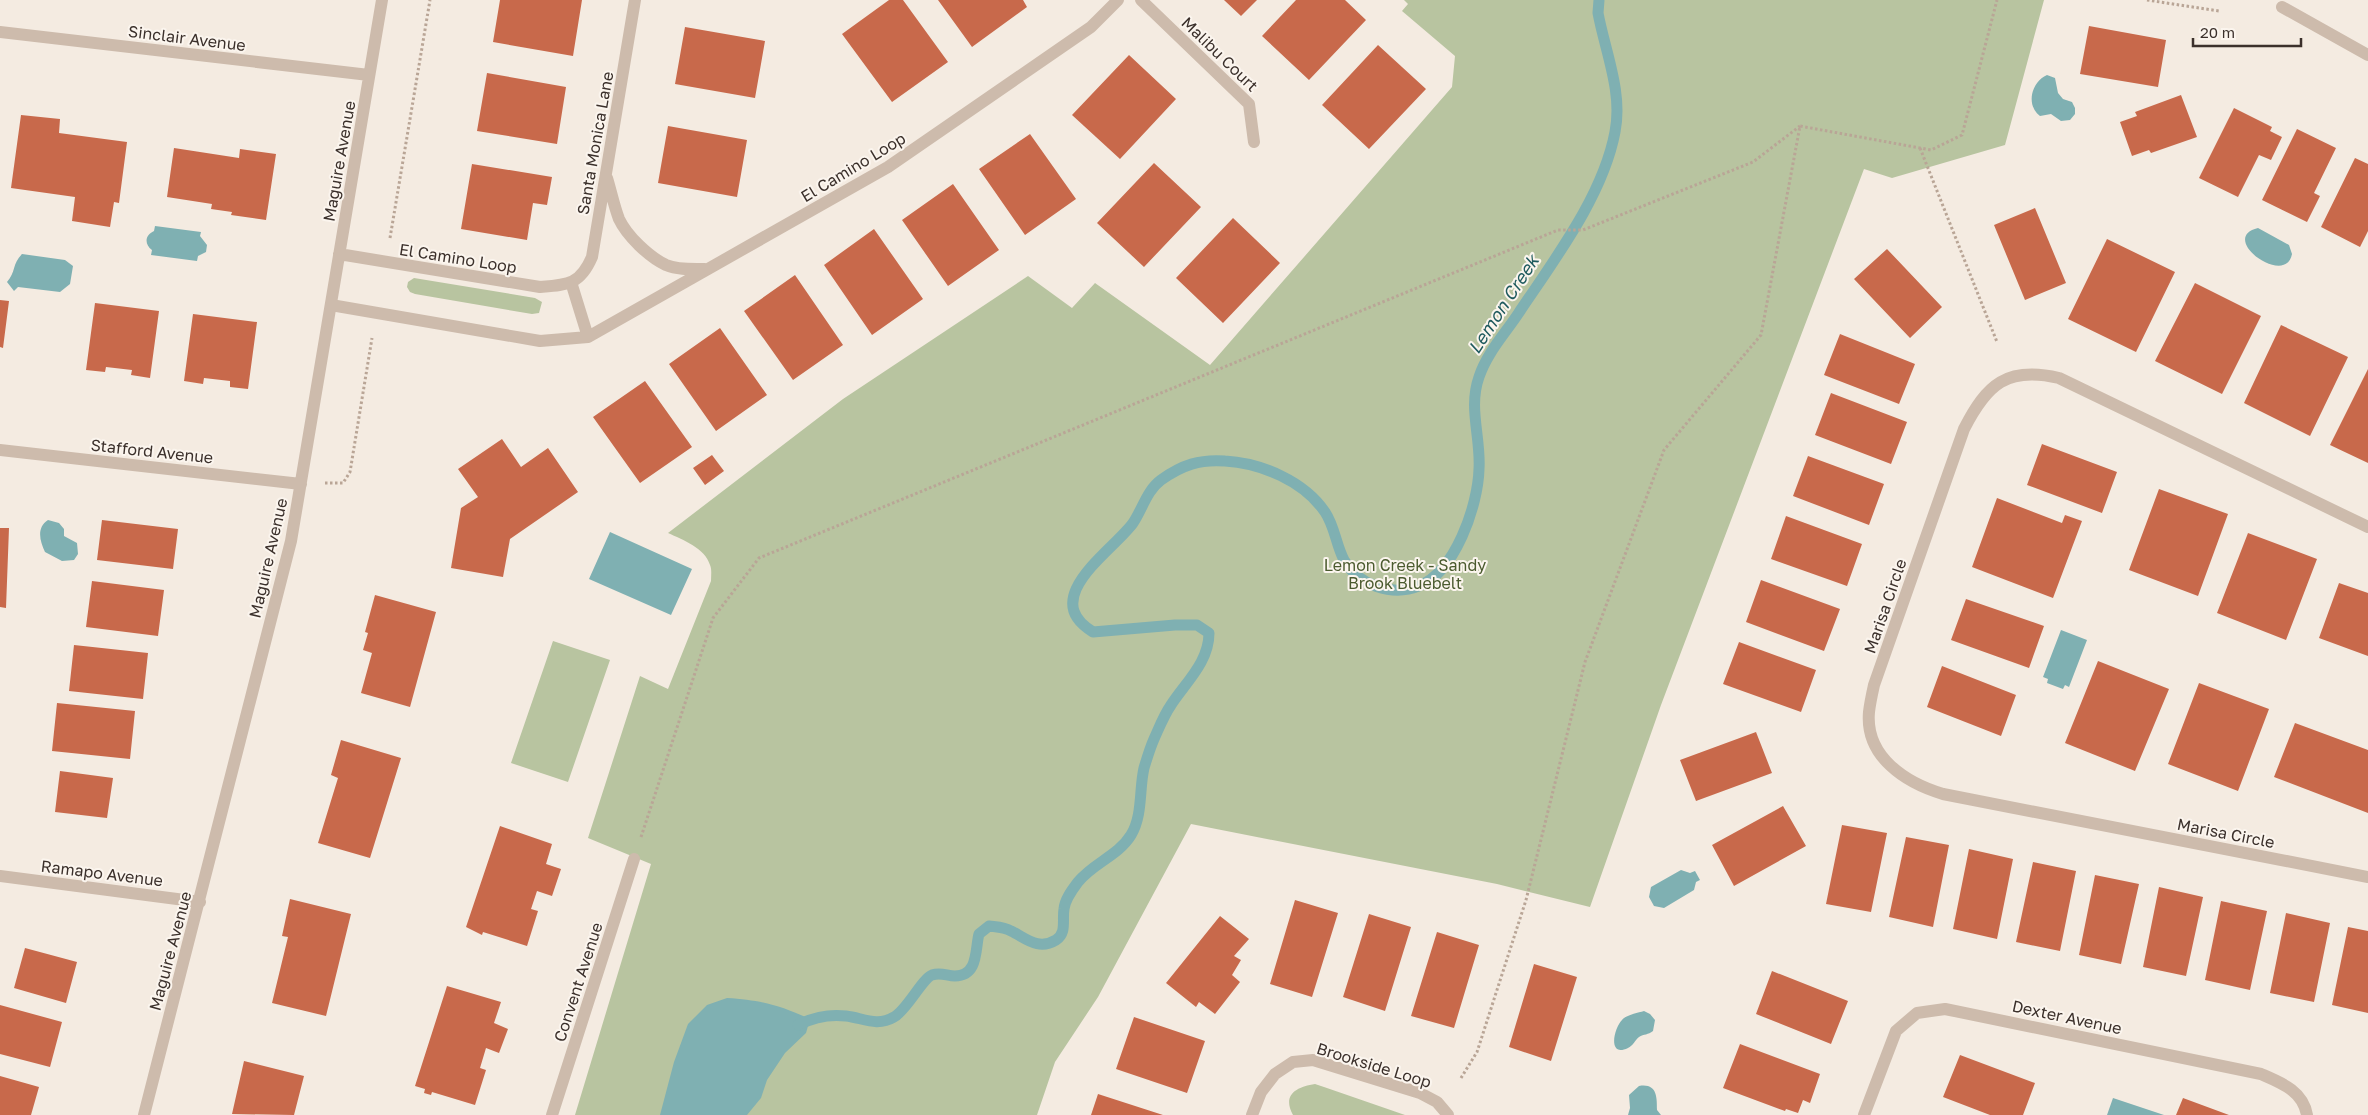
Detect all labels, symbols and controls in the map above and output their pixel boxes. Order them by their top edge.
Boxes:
street label: Malibu Court [1177,12,1263,96]
scale bar [2193,15,2300,47]
street label: Sinclair Avenue [127,21,247,55]
text: 20 m [2200,23,2235,41]
street label: Santa Monica Lane [573,70,617,216]
street label: Maguire Avenue [319,99,359,223]
street label: El Camino Loop [797,128,909,206]
street label: El Camino Loop [398,239,518,277]
water label: Lemon Creek [1463,249,1544,357]
street label: Stafford Avenue [90,435,214,467]
street label: Maguire Avenue [244,496,292,620]
park label: Lemon Creek - Sandy Brook Bluebelt [1324,555,1486,593]
street label: Marisa Circle [1859,556,1911,656]
street label: Marisa Circle [2175,814,2277,852]
street label: Ramapo Avenue [40,856,164,890]
street label: Maguire Avenue [144,889,196,1013]
street label: Convent Avenue [549,920,607,1044]
street label: Dexter Avenue [2010,996,2124,1038]
street label: Brookside Loop [1314,1038,1434,1092]

